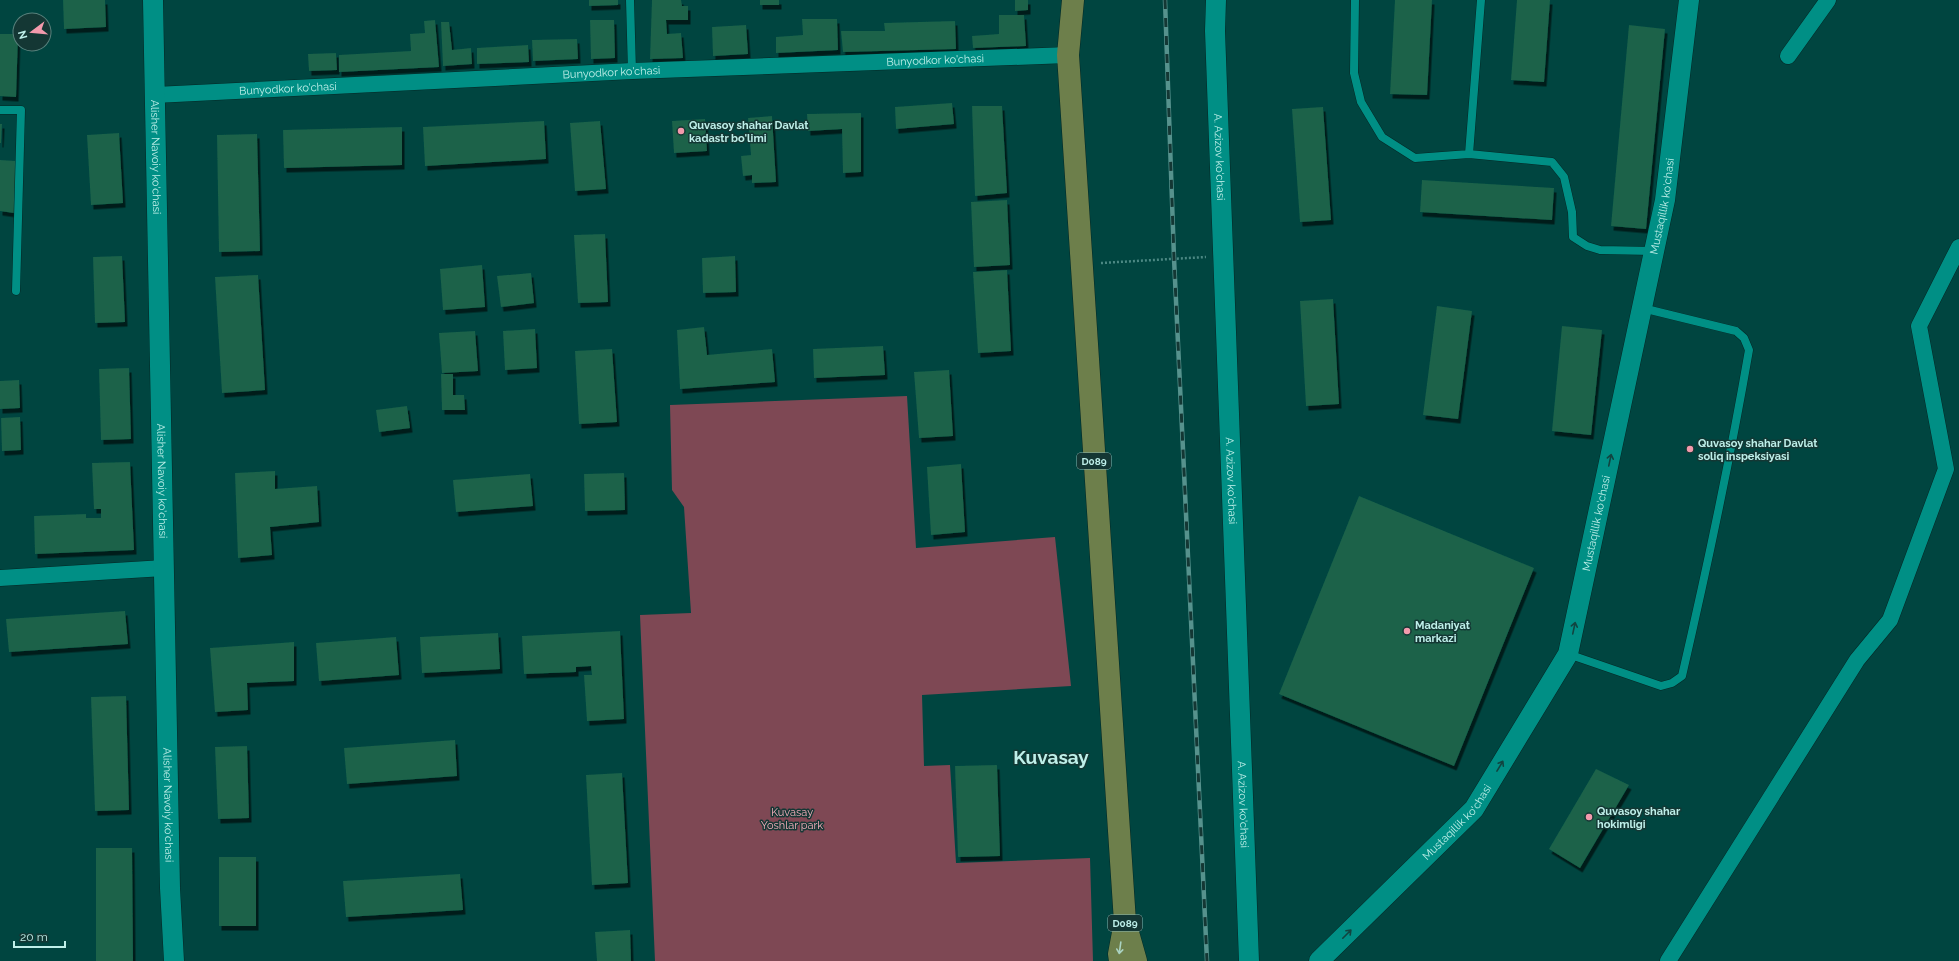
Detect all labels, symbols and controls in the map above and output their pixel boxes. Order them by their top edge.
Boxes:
north arrow [12,12,52,52]
text: N [15,29,30,40]
street label: Bunyodkor ko'chasi [886,52,984,68]
street label: Bunyodkor ko'chasi [562,63,661,81]
street label: Bunyodkor ko'chasi [239,79,337,97]
street label: Alisher Navoiy ko'chasi [148,99,164,214]
street label: A. Azizov ko'chasi [1212,113,1228,201]
place label: Quvasoy shahar Davlat kadastr bo'limi [689,119,809,145]
marker: Quvasoy shahar Davlat kadastr bo'limi [676,126,686,136]
street label: Mustaqillik ko'chasi [1647,157,1676,255]
street label: Alisher Navoiy ko'chasi [155,423,170,538]
street label: A. Azizov ko'chasi [1223,437,1240,525]
place label: Quvasoy shahar Davlat soliq inspeksiyasi [1698,437,1818,463]
marker: Quvasoy shahar Davlat soliq inspeksiyasi [1685,444,1695,454]
road number: D089 [1077,453,1111,469]
one-way arrow [1606,453,1614,466]
street label: Mustaqillik ko'chasi [1579,474,1612,572]
place label: Madaniyat markazi [1415,619,1471,645]
one-way arrow [1570,622,1578,635]
marker: Madaniyat markazi [1402,626,1412,636]
district label: Kuvasay [1013,746,1089,768]
street label: Alisher Navoiy ko'chasi [161,747,176,862]
one-way arrow [1496,760,1504,772]
street label: A. Azizov ko'chasi [1235,761,1251,848]
street label: Mustaqillik ko'chasi [1420,782,1494,863]
place label: Quvasoy shahar hokimligi [1597,805,1681,831]
park label: Kuvasay Yoshlar park [761,806,823,832]
marker: Quvasoy shahar hokimligi [1584,812,1594,822]
road number: D089 [1108,915,1142,931]
scale bar [14,923,65,949]
one-way arrow [1342,929,1352,939]
text: 20 m [20,930,48,944]
one-way arrow [1116,942,1124,955]

